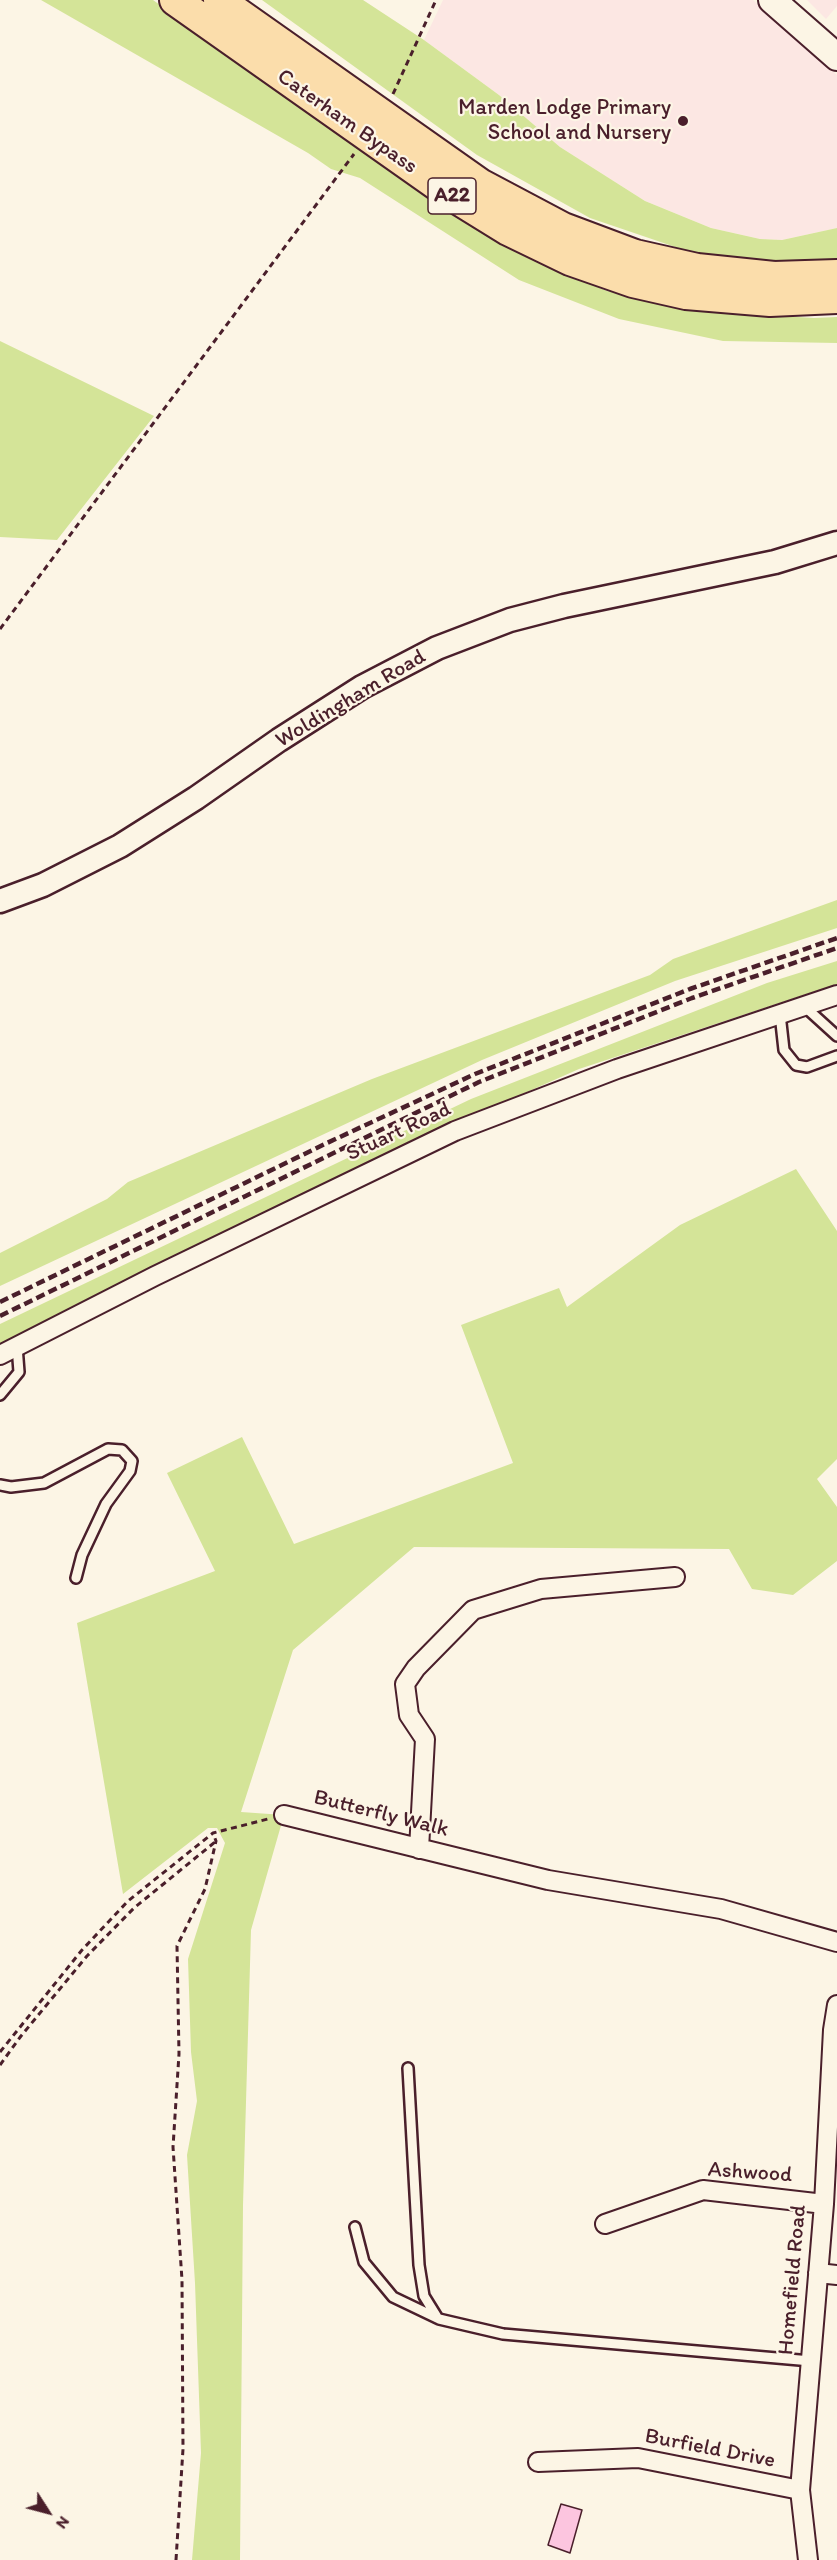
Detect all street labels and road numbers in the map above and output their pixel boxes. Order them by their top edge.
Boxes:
street label: Caterham Bypass [272,64,422,180]
road number: A22 [428,178,476,214]
street label: Woldingham Road [271,644,431,754]
street label: Stuart Road [342,1096,456,1168]
street label: Butterfly Walk [311,1785,451,1843]
street label: Ashwood [707,2157,793,2189]
street label: Homefield Road [773,2204,813,2356]
street label: Burfield Drive [643,2423,777,2475]

